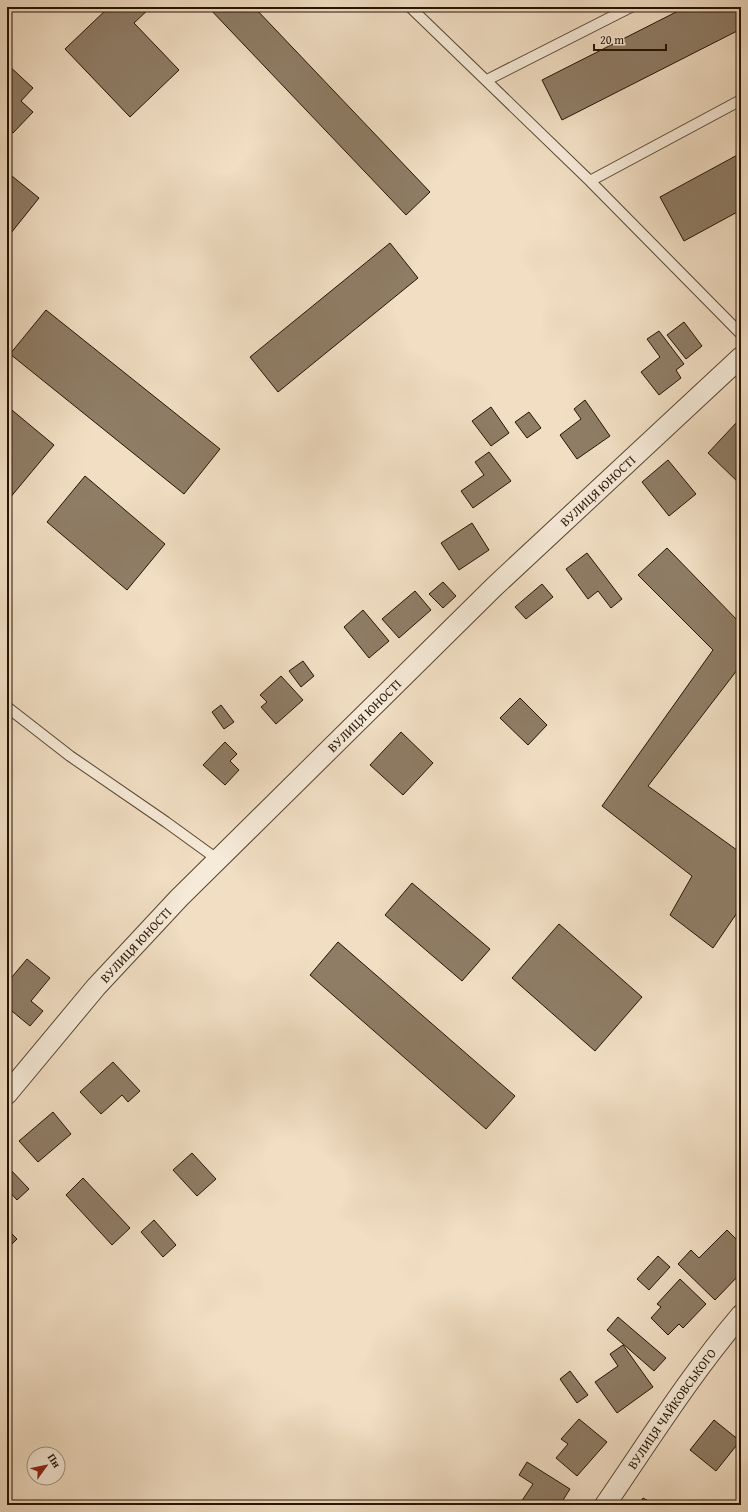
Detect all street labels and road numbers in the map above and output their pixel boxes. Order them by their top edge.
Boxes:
street label: ВУЛИЦЯ ЮНОСТІ [555,450,640,531]
street label: ВУЛИЦЯ ЮНОСТІ [323,674,405,756]
street label: ВУЛИЦЯ ЮНОСТІ [95,903,176,987]
street label: ВУЛИЦЯ ЧАЙКОВСЬКОГО [622,1344,720,1473]

